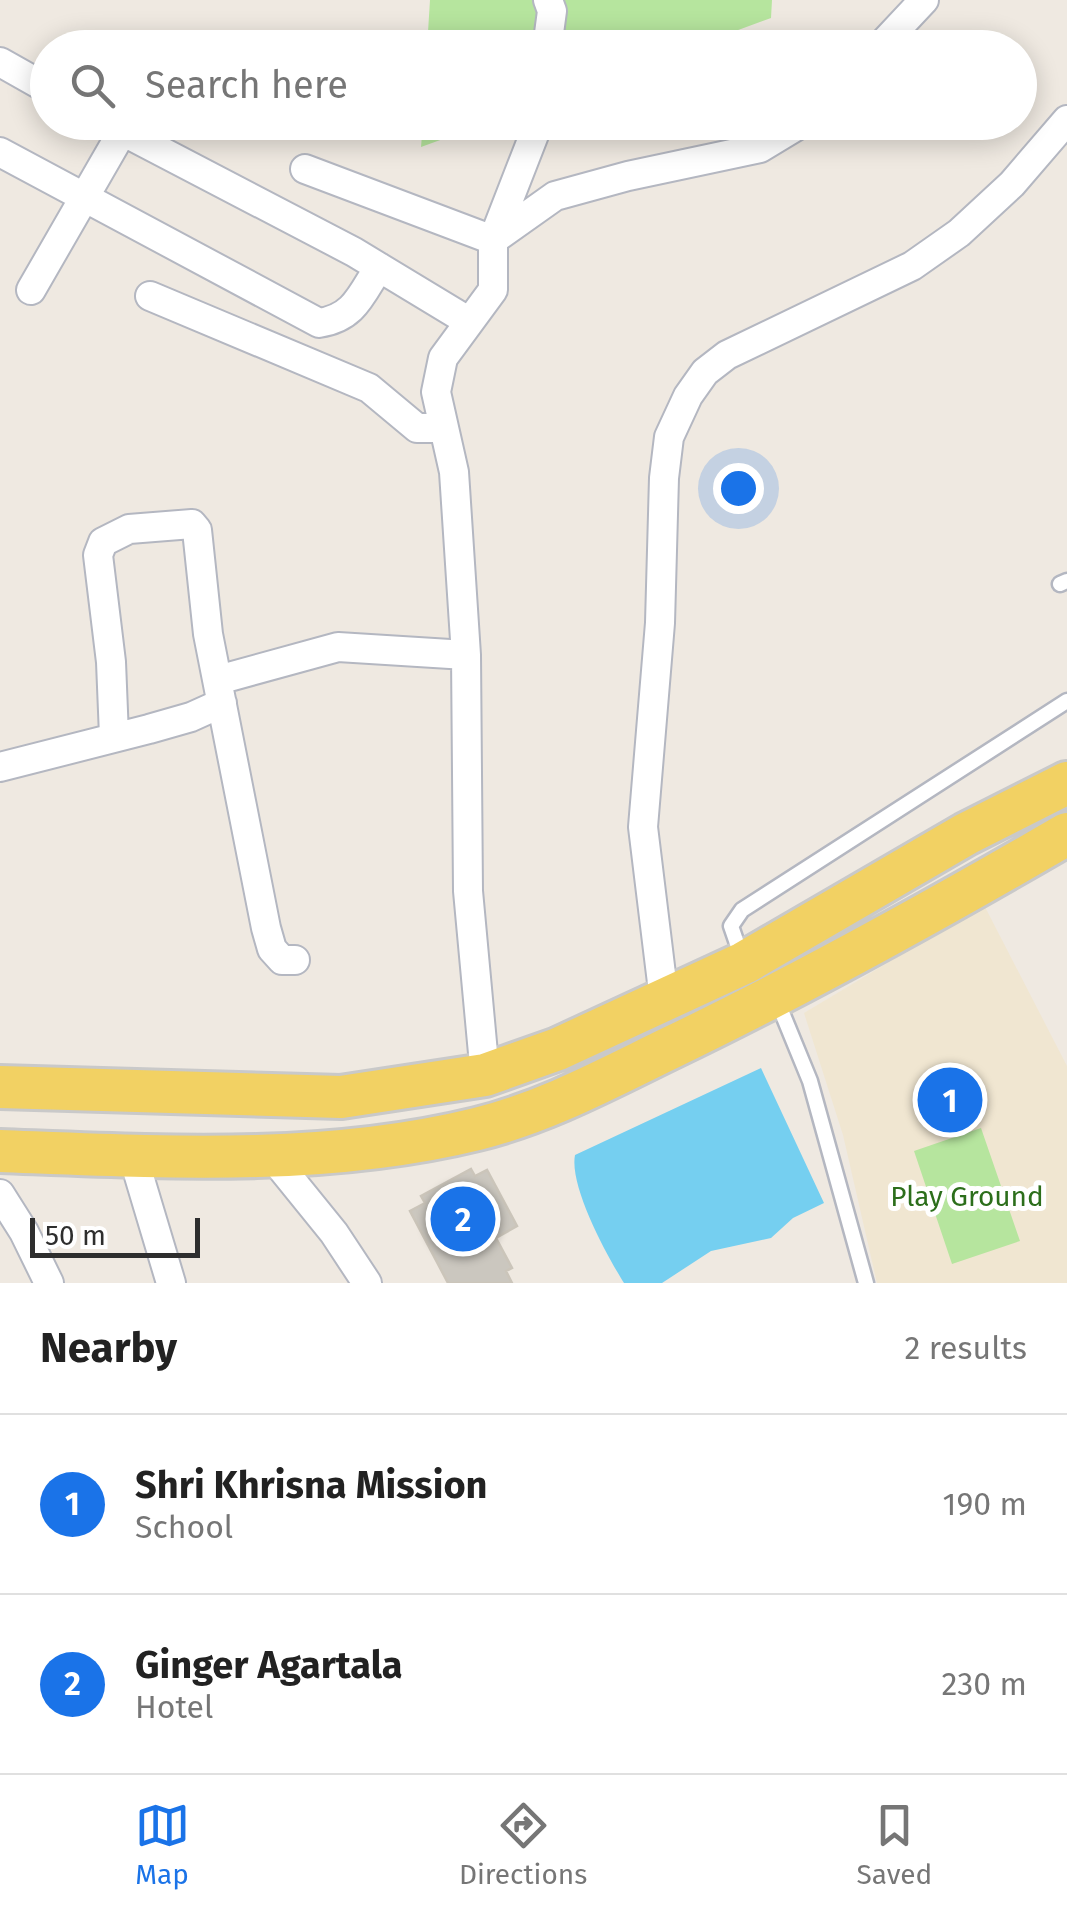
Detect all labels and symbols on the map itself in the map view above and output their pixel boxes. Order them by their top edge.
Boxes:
your location [713,463,764,514]
pin: 1 [918,1062,982,1138]
park label: Play Ground [890,1180,1044,1213]
pin: 2 [430,1182,496,1256]
scale bar [30,1213,200,1258]

